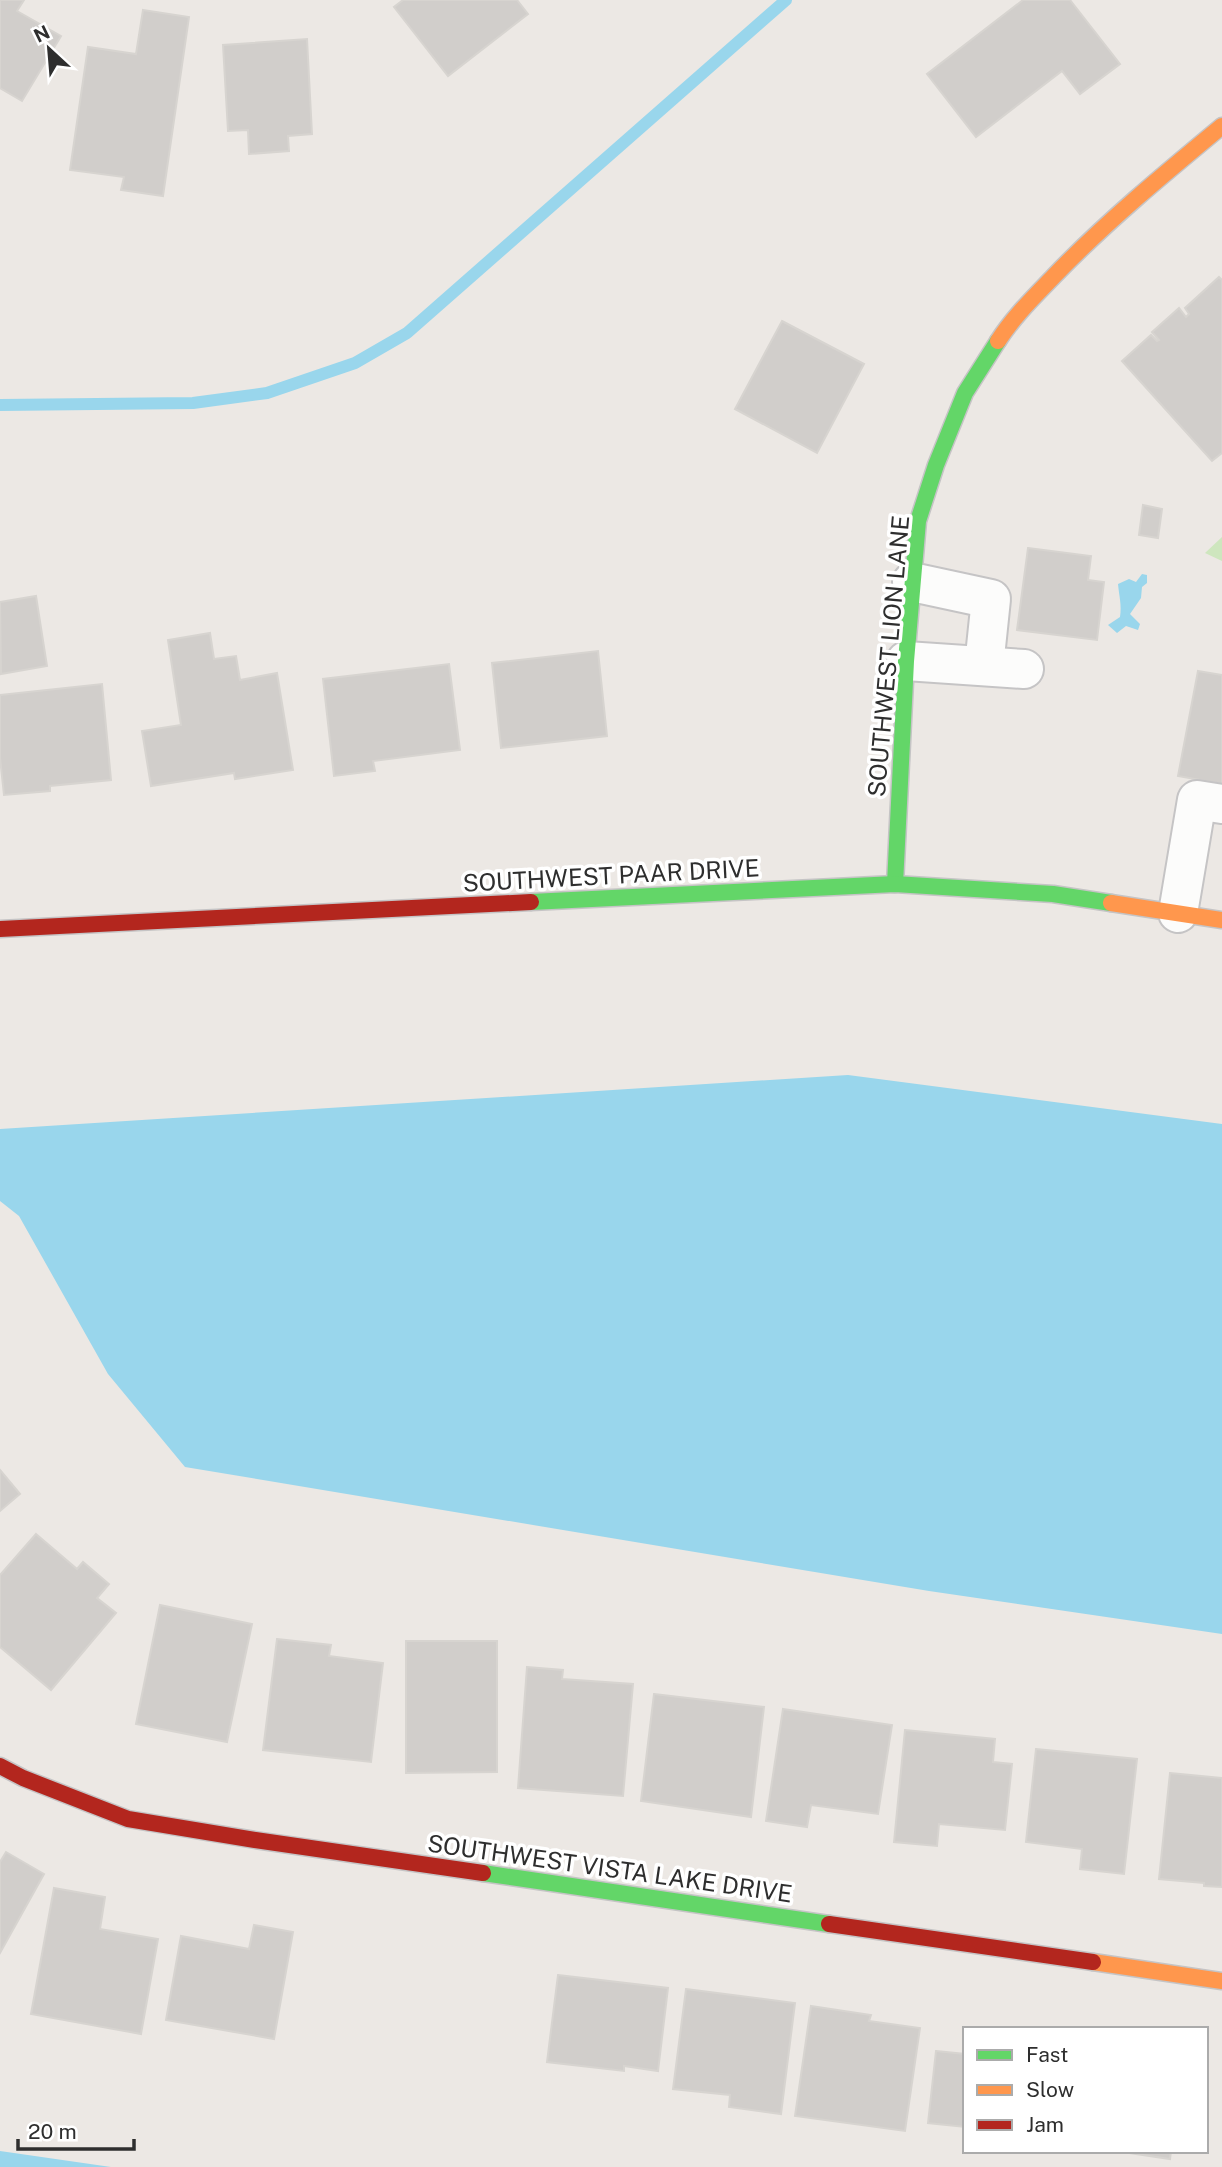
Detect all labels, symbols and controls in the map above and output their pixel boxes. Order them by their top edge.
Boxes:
north arrow [14,14,84,84]
text: N [30,21,53,47]
street label: SOUTHWEST LION LANE [862,514,914,798]
street label: SOUTHWEST PAAR DRIVE [462,853,760,897]
street label: SOUTHWEST VISTA LAKE DRIVE [426,1829,794,1907]
legend [963,2027,1208,2153]
text: Fast [1026,2042,1068,2067]
text: Slow [1026,2077,1074,2102]
scale bar [18,2108,133,2152]
text: Jam [1026,2112,1064,2137]
text: 20 m [28,2119,77,2144]

